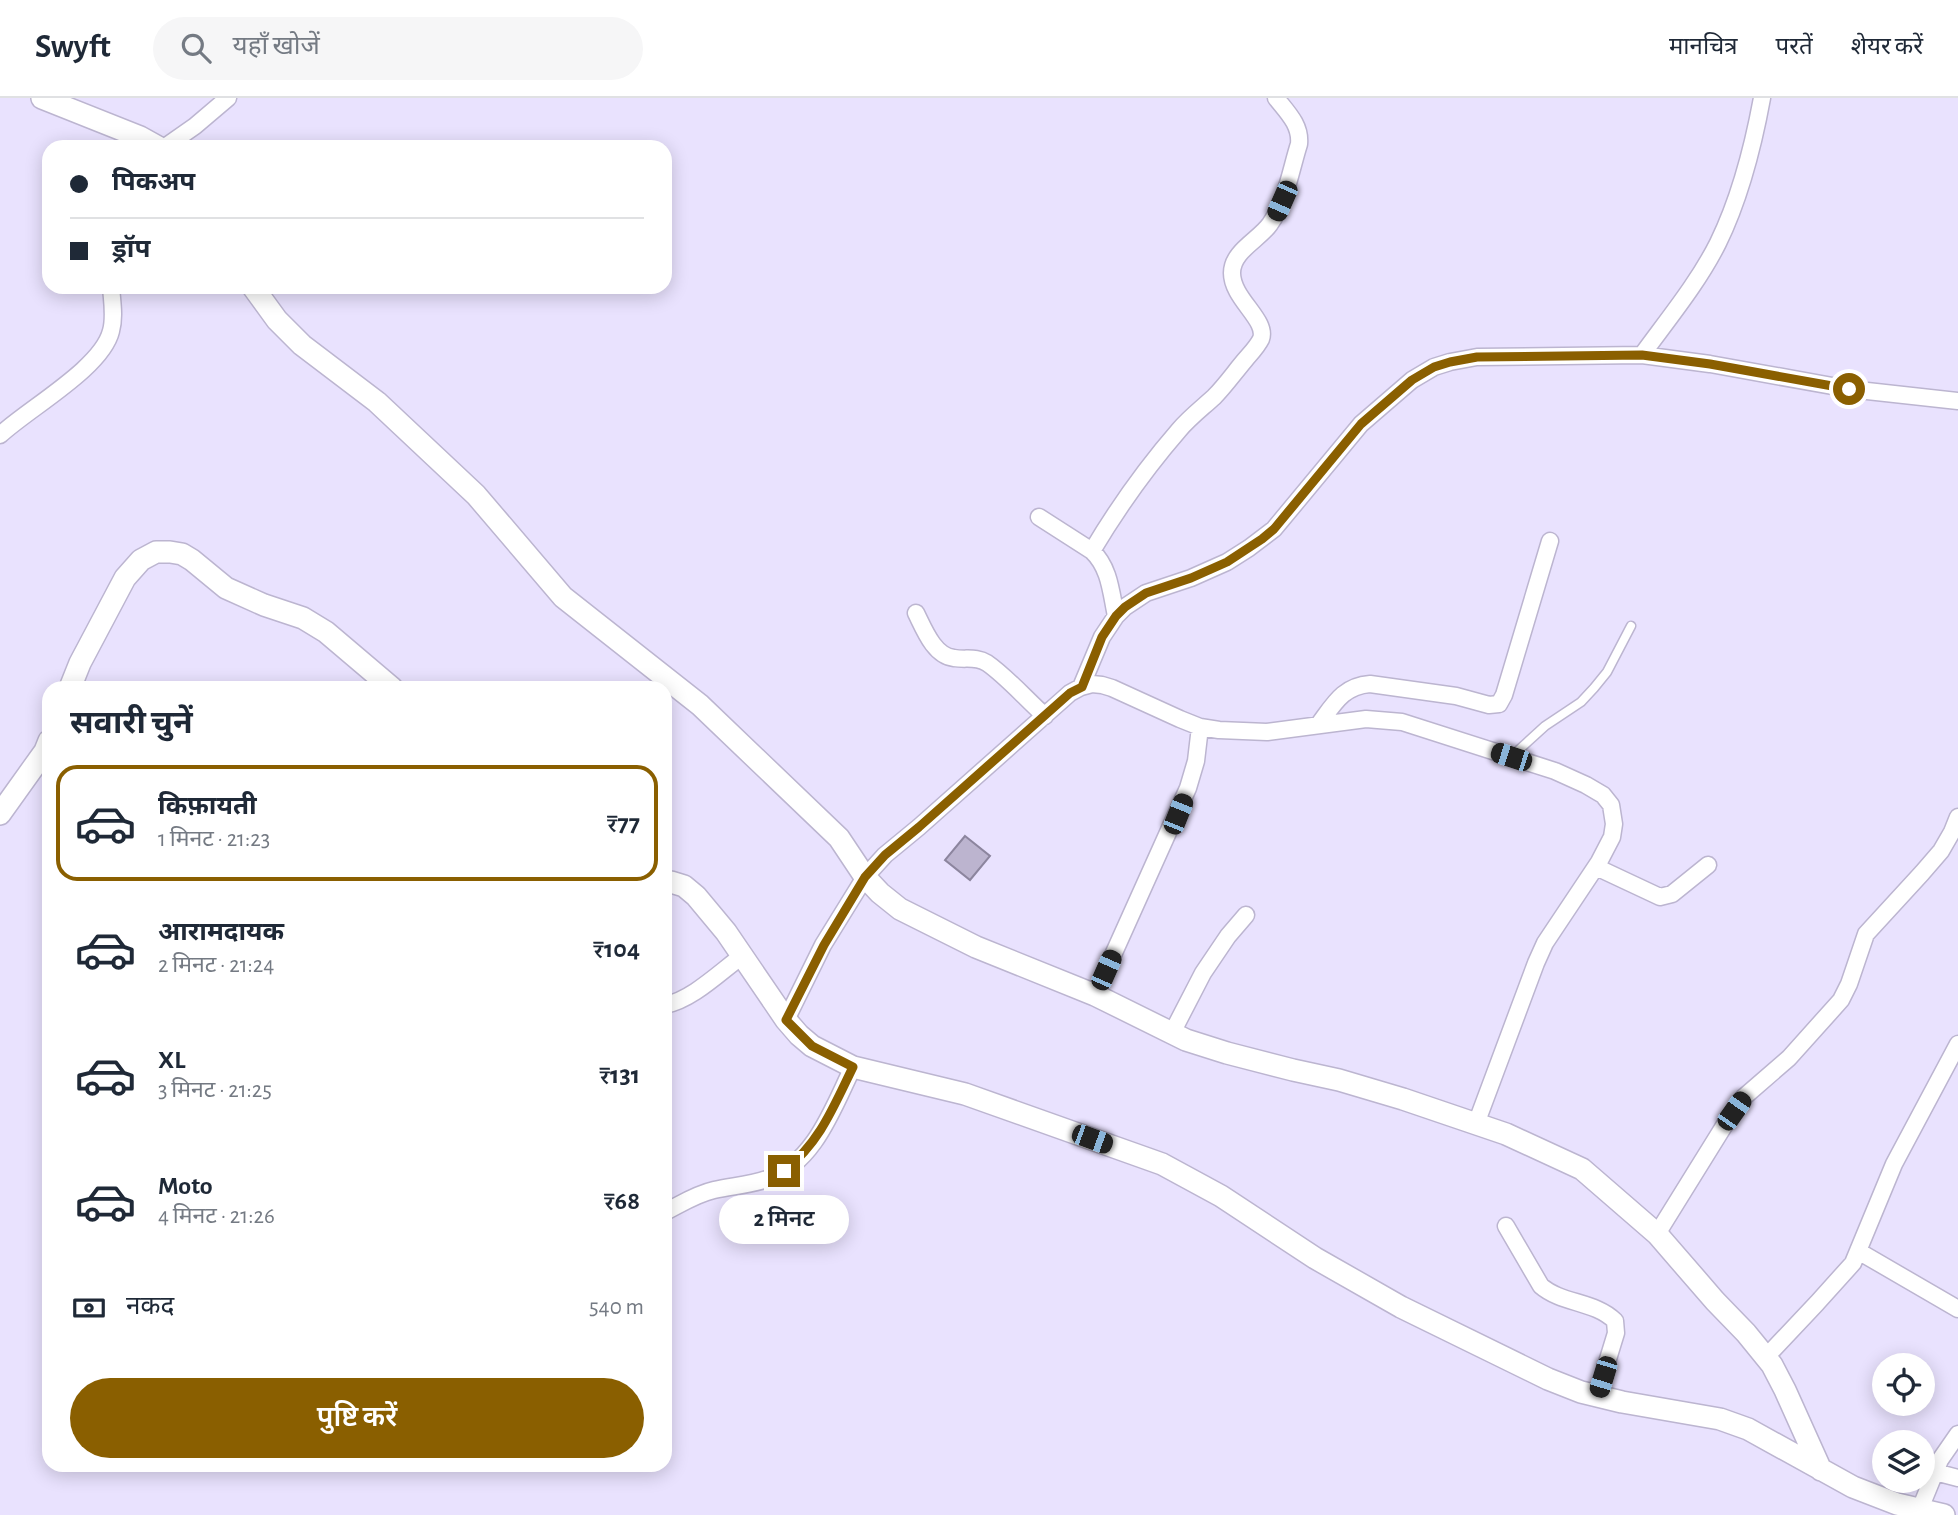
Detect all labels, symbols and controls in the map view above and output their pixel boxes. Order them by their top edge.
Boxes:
search box [153,17,643,80]
icon: search [177,29,215,67]
text: Swyft [35,31,111,64]
text: यहाँ खोजें [233,33,320,59]
text: मानचित्र [1669,35,1738,59]
text: परतें [1776,35,1813,59]
text: शेयर करें [1851,35,1923,59]
text: पिकअप [112,169,195,195]
car [1264,178,1301,224]
text: ड्रॉप [112,236,150,262]
route start [1833,373,1865,405]
text: सवारी चुनें [70,707,193,739]
car [1488,741,1535,773]
car [1161,791,1196,837]
icon: car [74,792,137,855]
text: किफ़ायती [158,793,257,819]
text: ₹77 [607,810,640,836]
text: 1 मिनट · 21:23 [158,828,270,851]
icon: car [74,918,137,981]
text: आरामदायक [158,919,284,945]
text: ₹104 [593,936,640,962]
car [1088,947,1125,993]
text: 2 मिनट · 21:24 [158,954,274,977]
icon: car [74,1044,137,1107]
text: XL [158,1047,185,1073]
text: ₹131 [599,1062,640,1088]
text: 3 मिनट · 21:25 [158,1079,272,1102]
car [1714,1088,1755,1134]
car [1069,1122,1116,1156]
route end [768,1155,800,1187]
icon: car [74,1170,137,1233]
text: Moto [158,1173,213,1199]
text: ₹68 [604,1188,640,1214]
callout: 2 मिनट [719,1196,849,1244]
text: 4 मिनट · 21:26 [158,1205,275,1228]
text: 2 मिनट [754,1208,815,1231]
icon: cash [70,1289,108,1327]
text: नकद [126,1293,174,1319]
text: 540 m [589,1296,644,1319]
map controls [1872,1353,1935,1493]
button: locate [1872,1353,1935,1416]
car [1587,1354,1620,1400]
button: पुष्टि करें [70,1378,644,1458]
button: layers [1872,1430,1935,1493]

